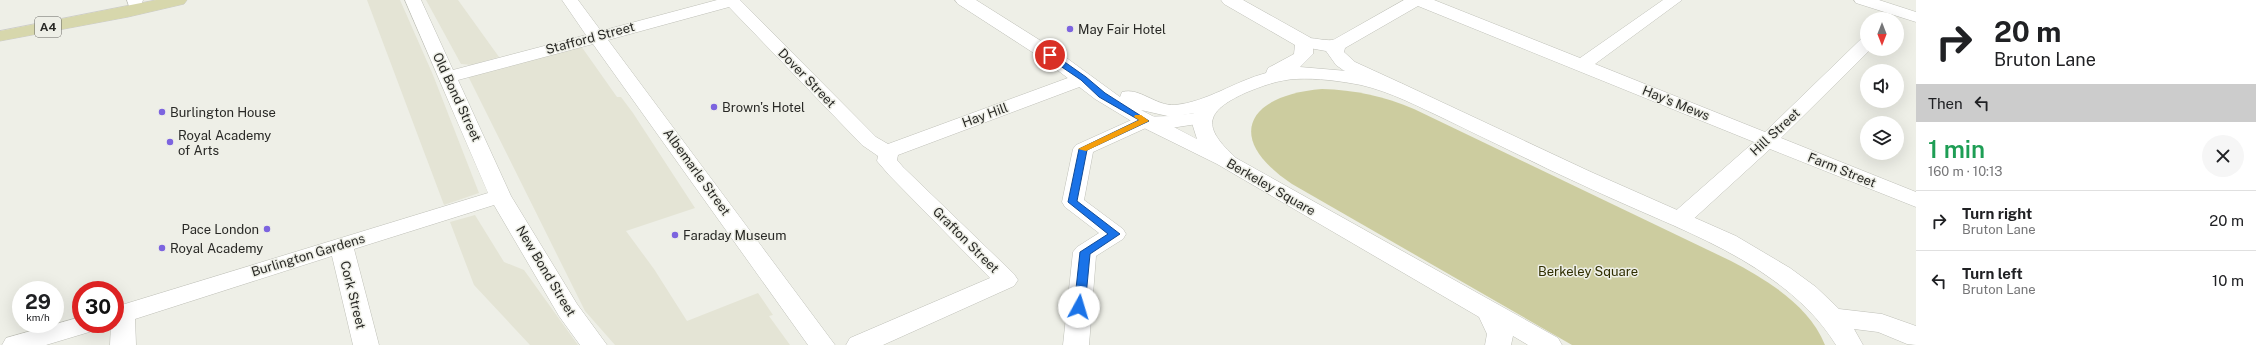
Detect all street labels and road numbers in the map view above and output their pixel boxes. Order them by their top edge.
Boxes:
road number: A4 [35,17,61,37]
street label: Stafford Street [544,19,636,57]
street label: Dover Street [775,45,839,111]
street label: Old Bond Street [430,50,484,144]
street label: Hay's Mews [1640,83,1712,123]
street label: Hay Hill [960,100,1010,130]
street label: Hill Street [1747,105,1803,159]
street label: Albemarle Street [660,126,734,218]
street label: Farm Street [1806,150,1878,190]
street label: Berkeley Square [1224,155,1318,219]
street label: Grafton Street [930,204,1002,276]
street label: New Bond Street [513,223,579,319]
street label: Burlington Gardens [249,231,367,279]
street label: Cork Street [337,259,369,331]

